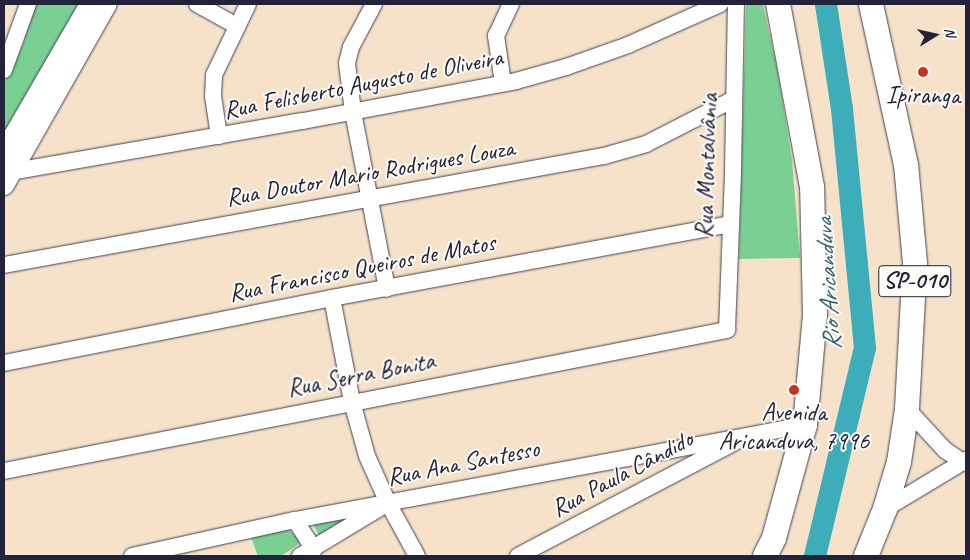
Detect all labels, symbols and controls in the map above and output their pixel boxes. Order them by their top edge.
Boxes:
north arrow [910,10,960,60]
text: N [941,27,959,38]
street label: Rua Felisberto Augusto de Oliveira [221,42,505,126]
marker: Ipiranga [917,66,929,78]
place label: Ipiranga [886,80,960,110]
street label: Rua Montalvânia [690,94,724,238]
street label: Rua Doutor Mario Rodrigues Louza [223,133,517,213]
water label: Rio Aricanduva [808,217,848,351]
street label: Rua Francisco Queiros de Matos [226,227,498,309]
road number: SP-010 [878,260,952,302]
street label: Rua Serra Bonita [285,346,437,404]
marker: Avenida Aricanduva, 7996 [788,384,800,396]
place label: Avenida Aricanduva, 7996 [719,398,869,457]
street label: Rua Paula Cândido [546,424,698,524]
street label: Rua Ana Santesso [384,433,542,493]

